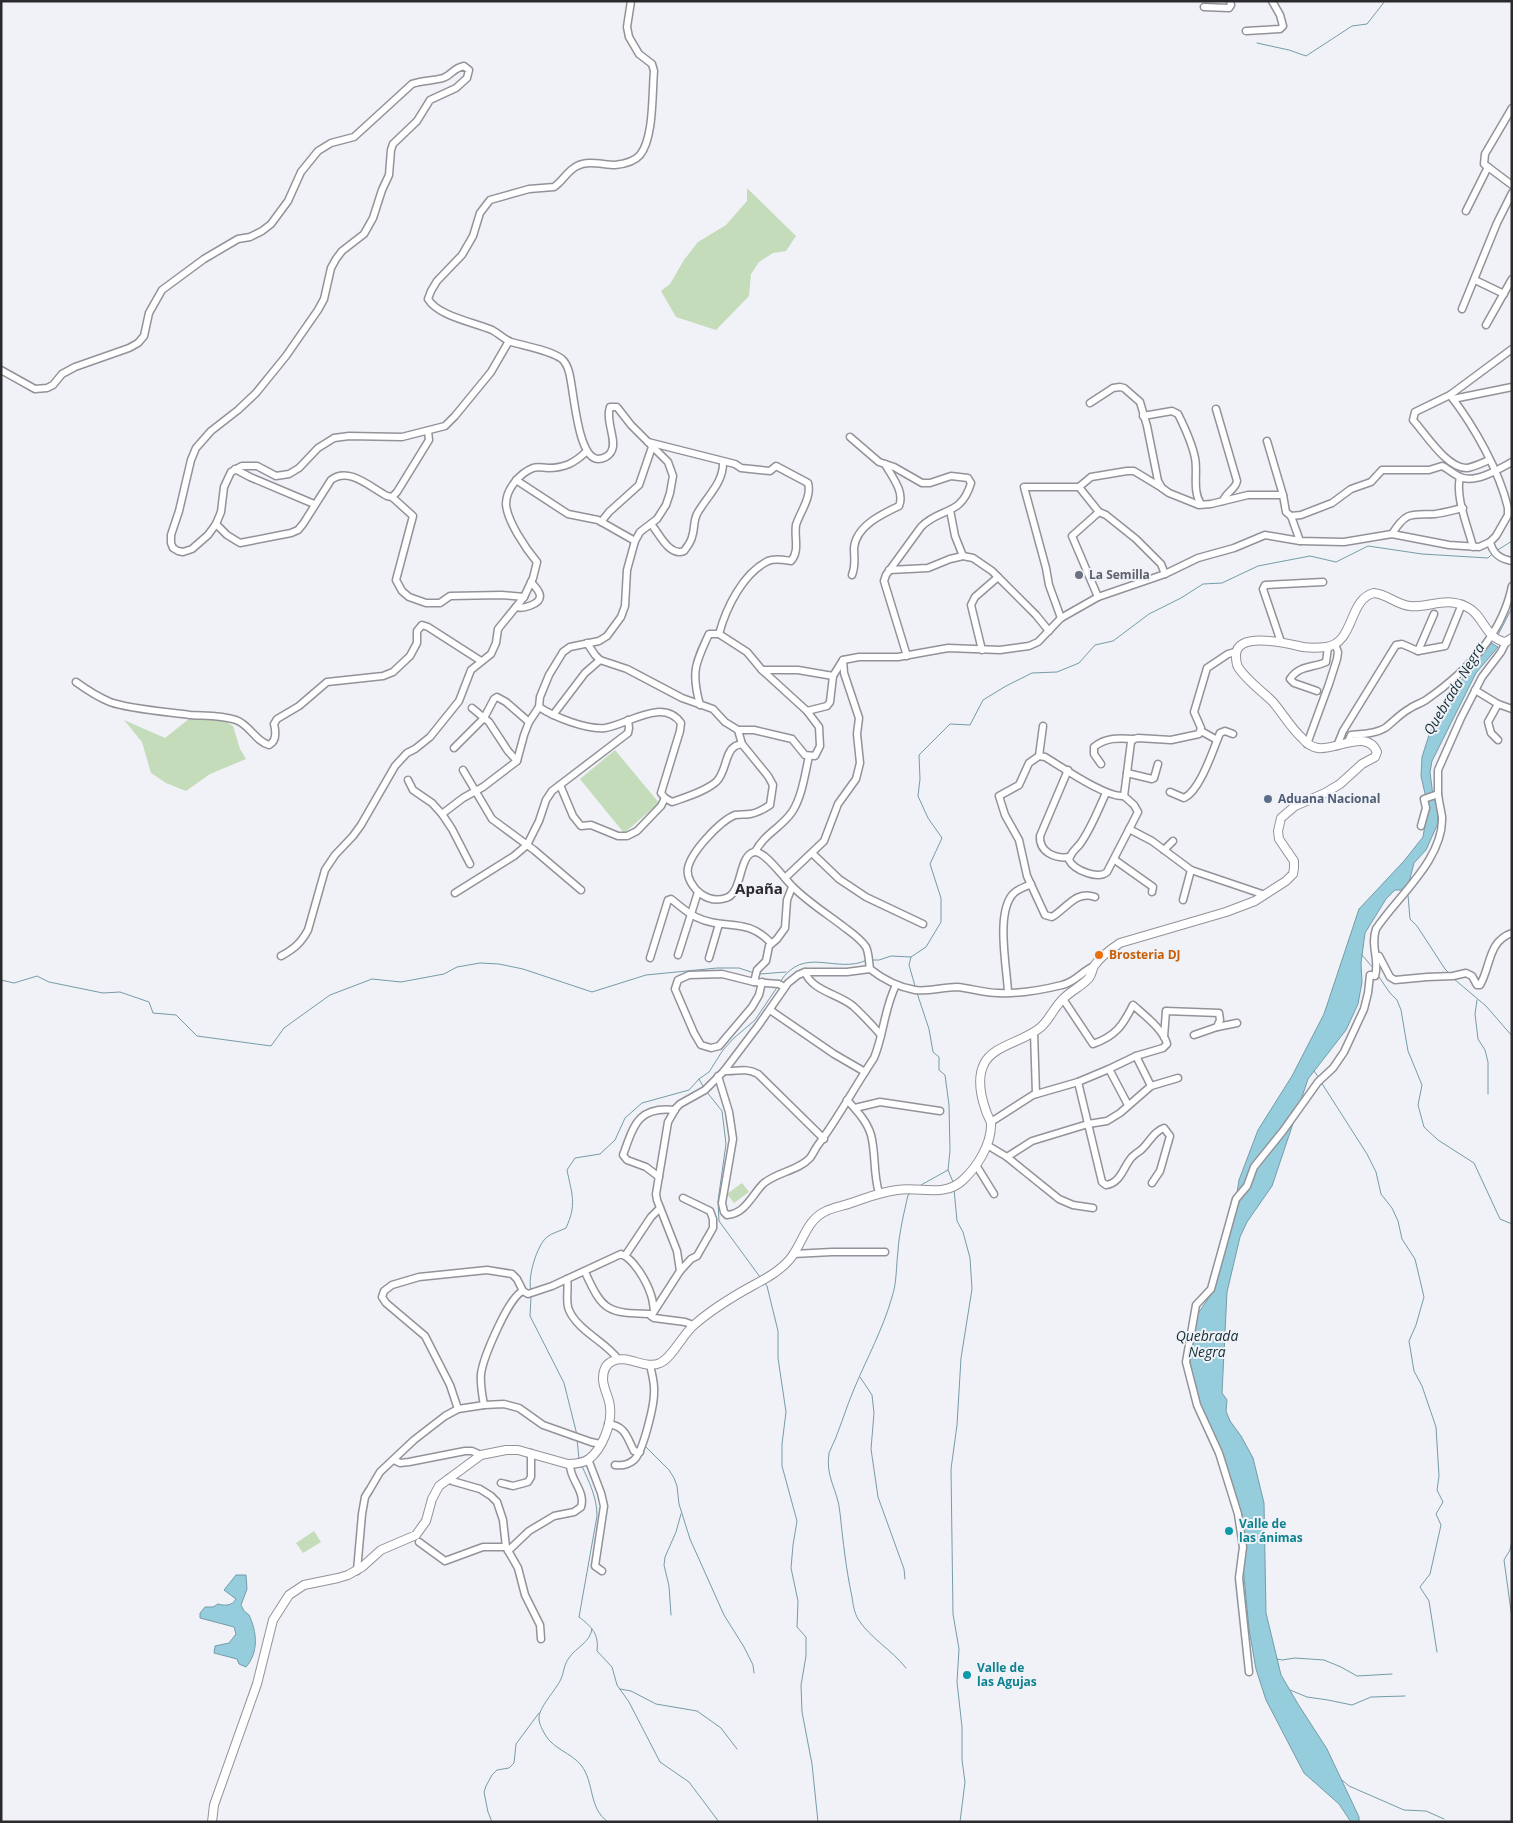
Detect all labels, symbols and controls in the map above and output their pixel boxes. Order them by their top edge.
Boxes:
place label: La Semilla [1089,566,1150,583]
marker: La Semilla [1073,569,1085,581]
water label: Quebrada Negra [1419,639,1488,738]
place label: Aduana Nacional [1278,790,1380,807]
marker: Aduana Nacional [1262,793,1274,805]
district label: Apaña [735,878,783,898]
place label: Brosteria DJ [1109,946,1181,963]
marker: Brosteria DJ [1093,949,1105,961]
water label: Quebrada Negra [1176,1326,1238,1361]
place label: Valle de las ánimas [1239,1515,1303,1546]
marker: Valle de las ánimas [1223,1525,1235,1537]
place label: Valle de las Agujas [977,1659,1037,1690]
marker: Valle de las Agujas [961,1669,973,1681]

